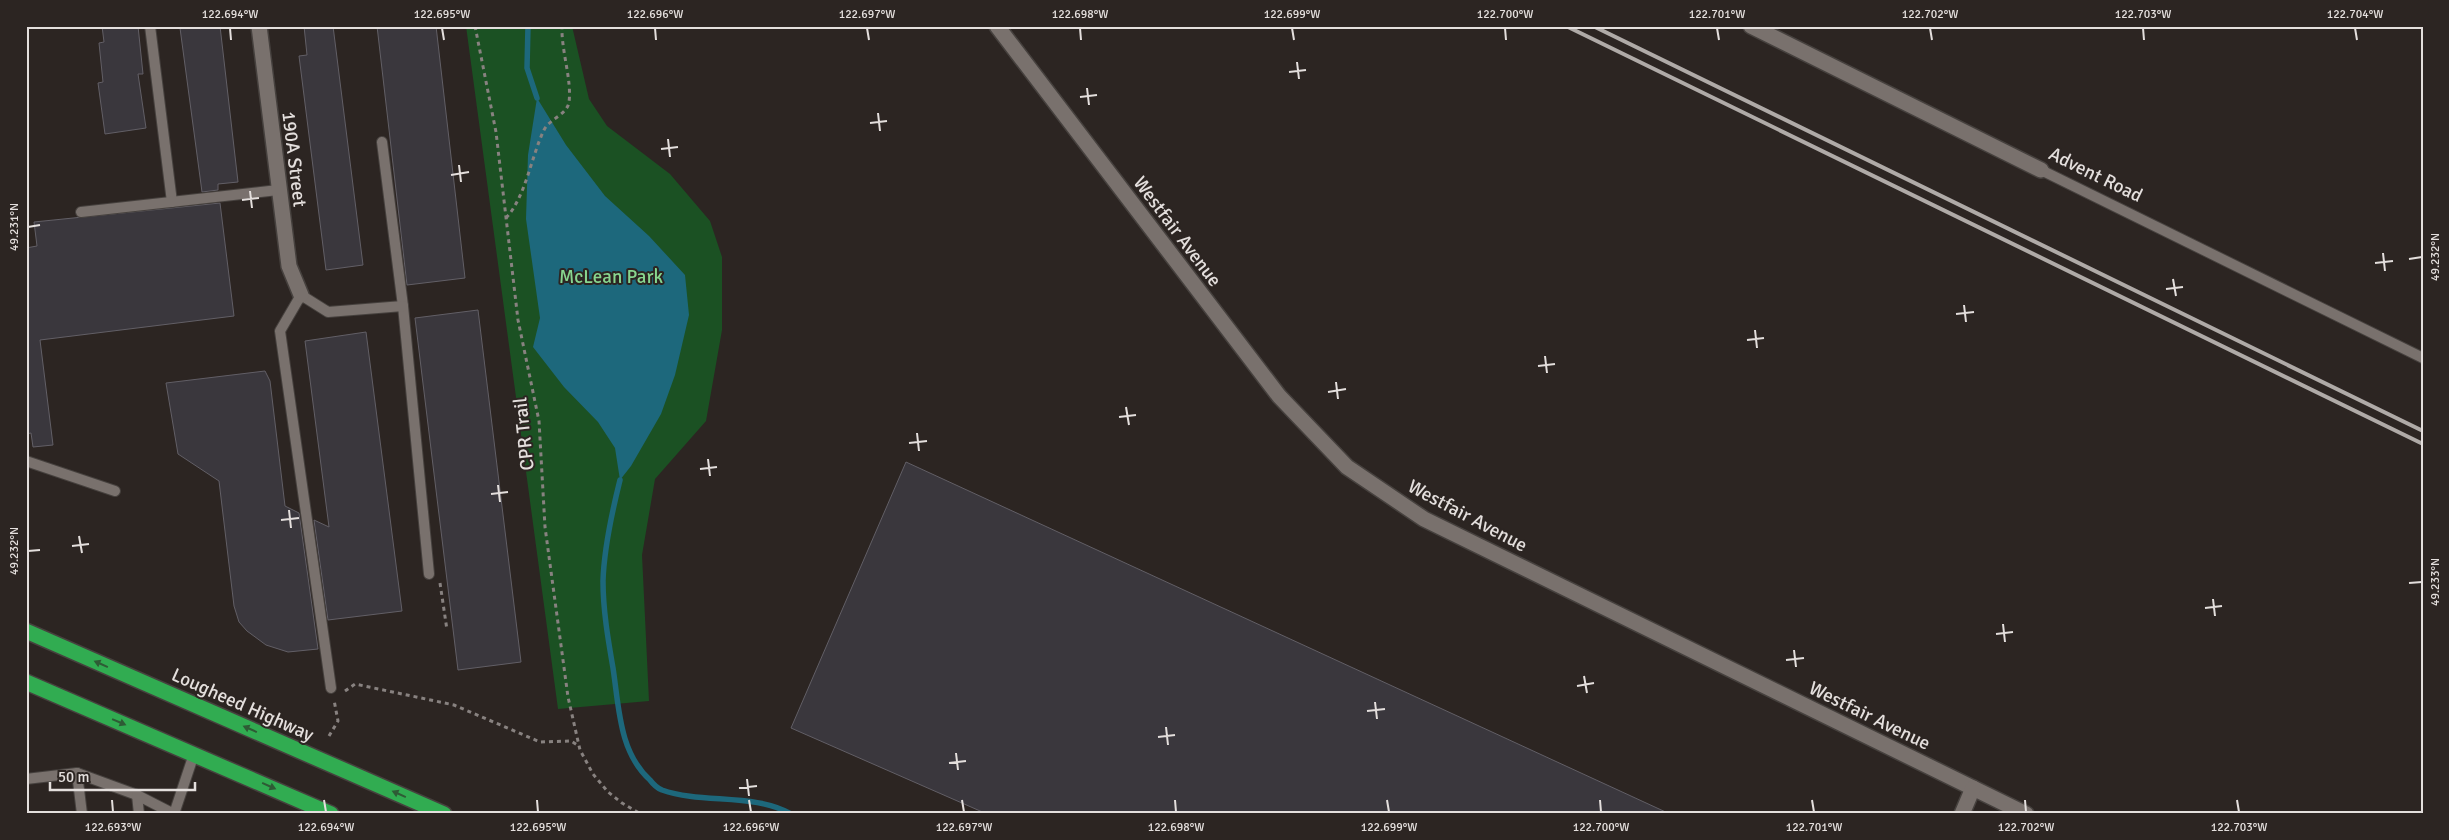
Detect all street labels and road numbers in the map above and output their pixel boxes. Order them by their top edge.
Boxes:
street label: 190A Street [276,110,312,209]
street label: Advent Road [2045,142,2146,208]
street label: Westfair Avenue [1128,172,1227,292]
street label: CPR Trail [508,396,540,472]
street label: Westfair Avenue [1404,474,1531,557]
street label: Lougheed Highway [168,663,318,747]
street label: Westfair Avenue [1805,676,1934,756]

